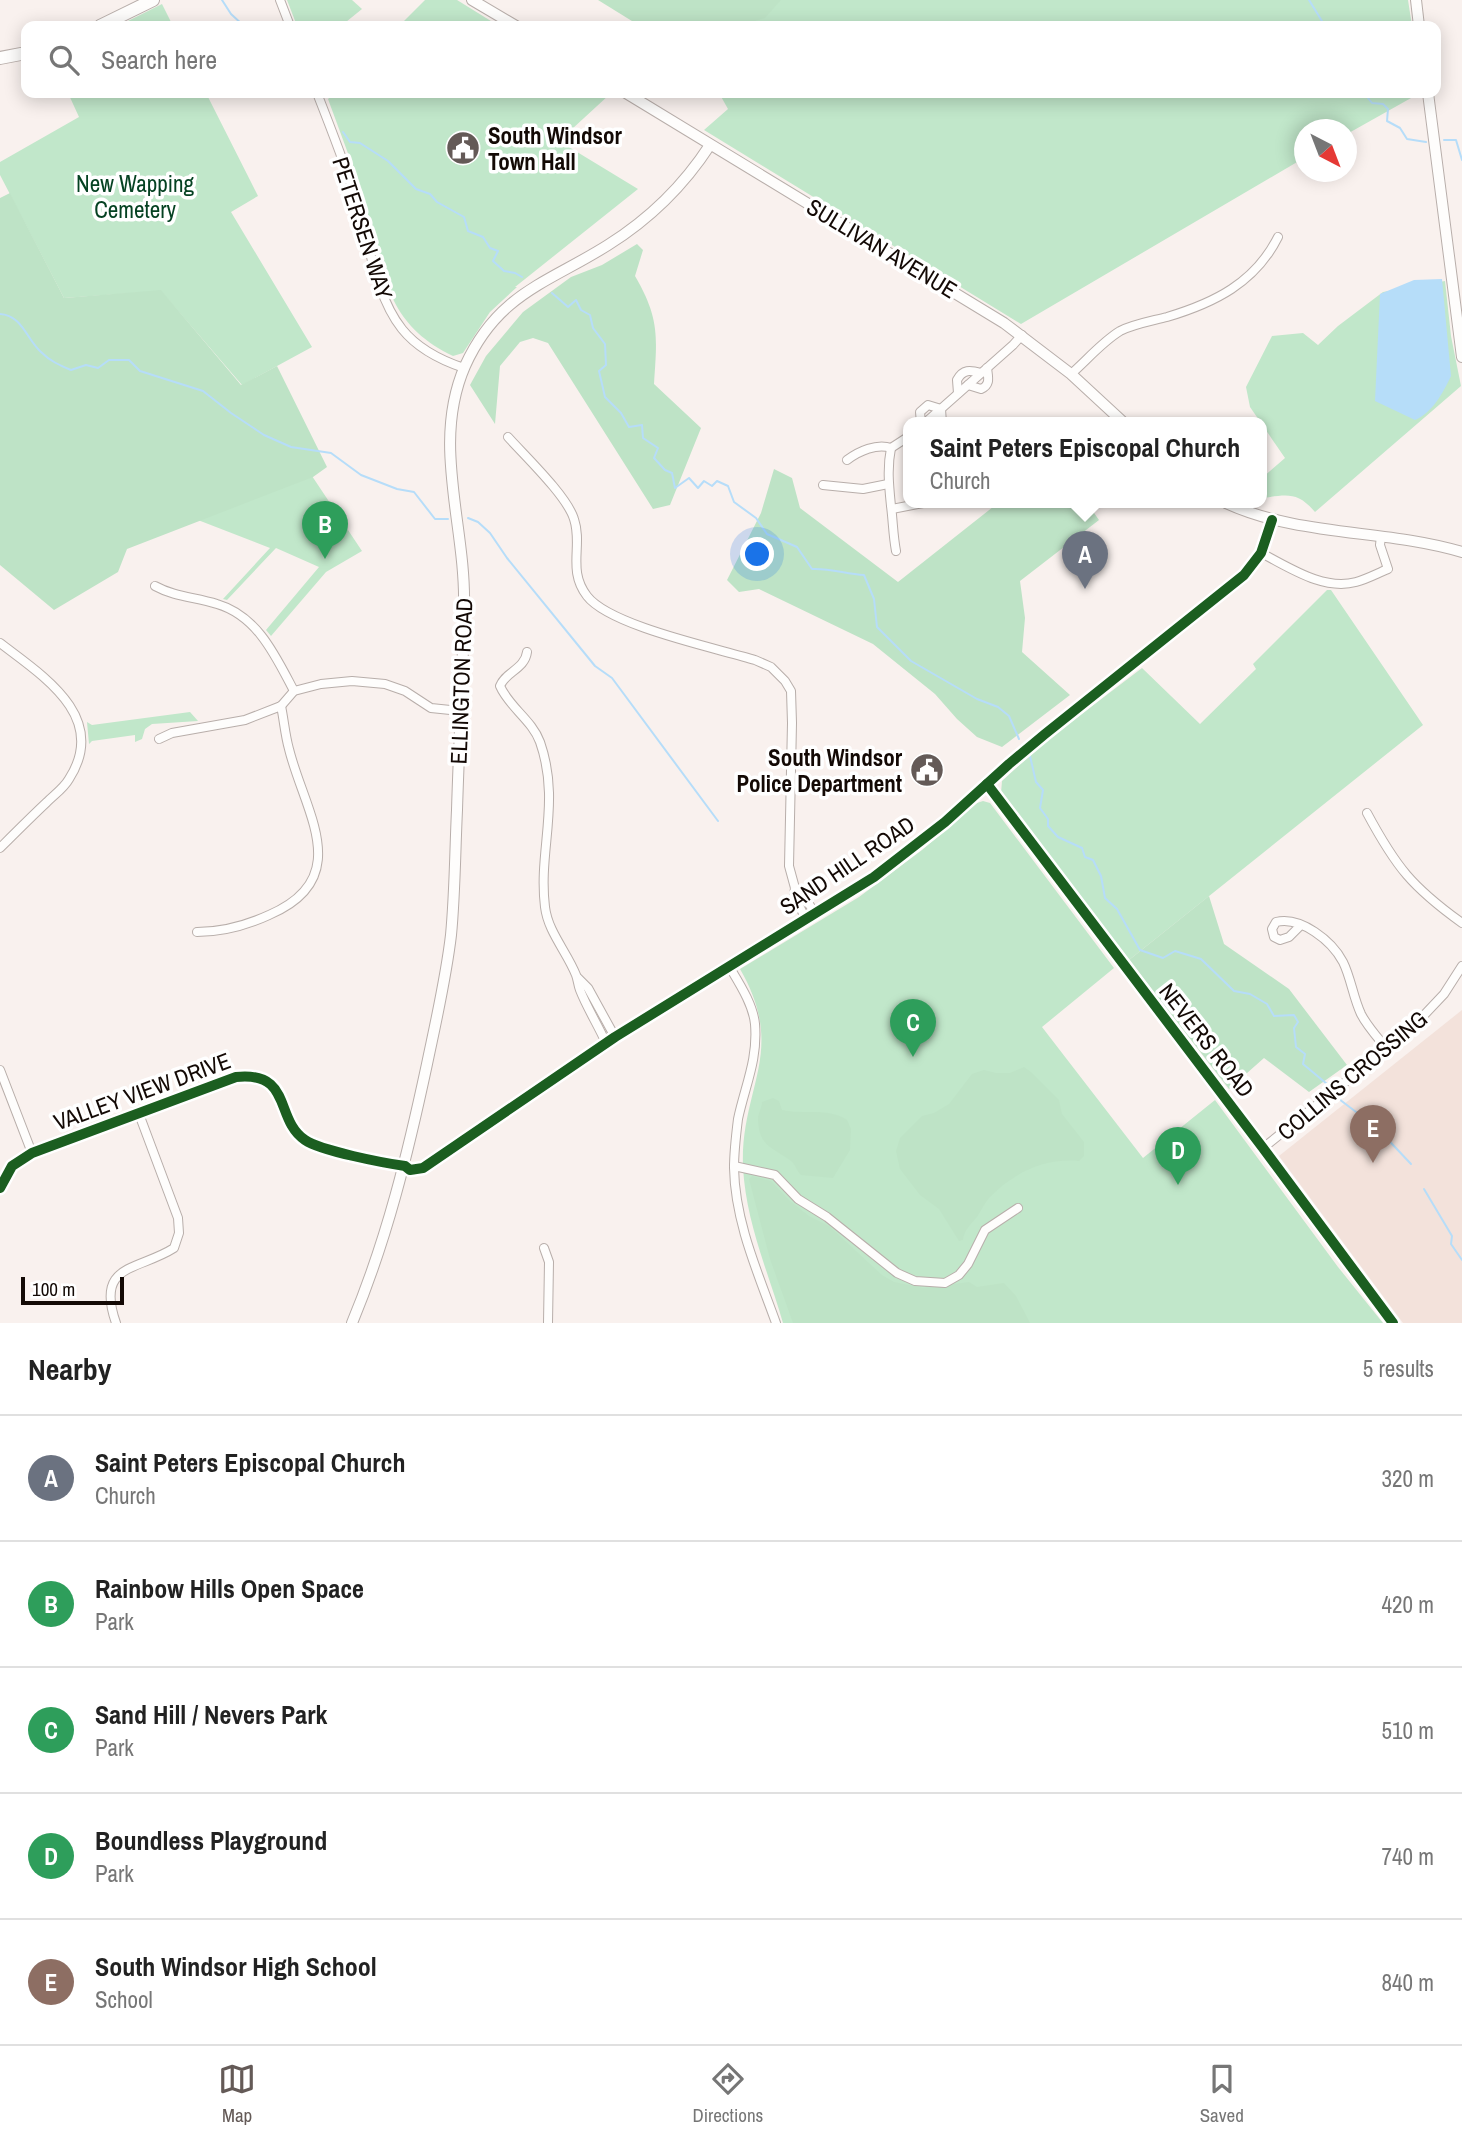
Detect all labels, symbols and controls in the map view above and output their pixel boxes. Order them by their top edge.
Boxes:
search box [21,21,1441,98]
icon: search [45,41,83,79]
text: Search here [101,42,217,77]
north arrow [1294,119,1357,182]
place label: South Windsor Town Hall [488,120,623,177]
public building icon: South Windsor Town Hall [444,129,482,167]
street label: PETERSEN WAY [325,153,401,303]
park label: New Wapping Cemetery [76,168,194,225]
street label: SULLIVAN AVENUE [801,191,963,305]
popup [903,417,1267,508]
text: Saint Peters Episcopal Church [930,430,1240,465]
text: Church [930,465,991,496]
pin: B [302,501,348,559]
pin: A [1062,531,1108,589]
your location [740,537,774,571]
street label: ELLINGTON ROAD [443,597,479,765]
place label: South Windsor Police Department [736,742,903,799]
public building icon: South Windsor Police Department [908,751,946,789]
street label: SAND HILL ROAD [773,808,921,922]
street label: NEVERS ROAD [1153,976,1261,1104]
pin: C [890,999,936,1057]
street label: COLLINS CROSSING [1271,1003,1433,1147]
street label: VALLEY VIEW DRIVE [49,1045,235,1137]
pin: E [1350,1105,1396,1163]
pin: D [1155,1127,1201,1185]
scale bar [21,1274,124,1306]
text: 100 m [32,1276,75,1302]
text: Nearby [28,1349,111,1389]
text: 5 results [1363,1353,1434,1384]
text: Saint Peters Episcopal Church [95,1445,405,1480]
text: A [44,1463,58,1494]
text: 320 m [1382,1463,1434,1494]
text: Church [95,1480,156,1511]
text: Rainbow Hills Open Space [95,1571,364,1606]
text: B [44,1589,58,1620]
text: 420 m [1382,1589,1434,1620]
text: Park [95,1606,134,1637]
text: Sand Hill / Nevers Park [95,1697,327,1732]
text: C [44,1715,58,1746]
text: 510 m [1382,1715,1434,1746]
text: Park [95,1732,134,1763]
text: Boundless Playground [95,1823,327,1858]
text: D [44,1841,58,1872]
text: 740 m [1382,1841,1434,1872]
text: Park [95,1858,134,1889]
text: South Windsor High School [95,1949,377,1984]
text: E [45,1967,57,1998]
text: 840 m [1382,1967,1434,1998]
text: School [95,1984,153,2015]
tab: Map [218,2060,256,2128]
tab: Directions [692,2060,763,2128]
tab: Saved [1200,2060,1244,2128]

